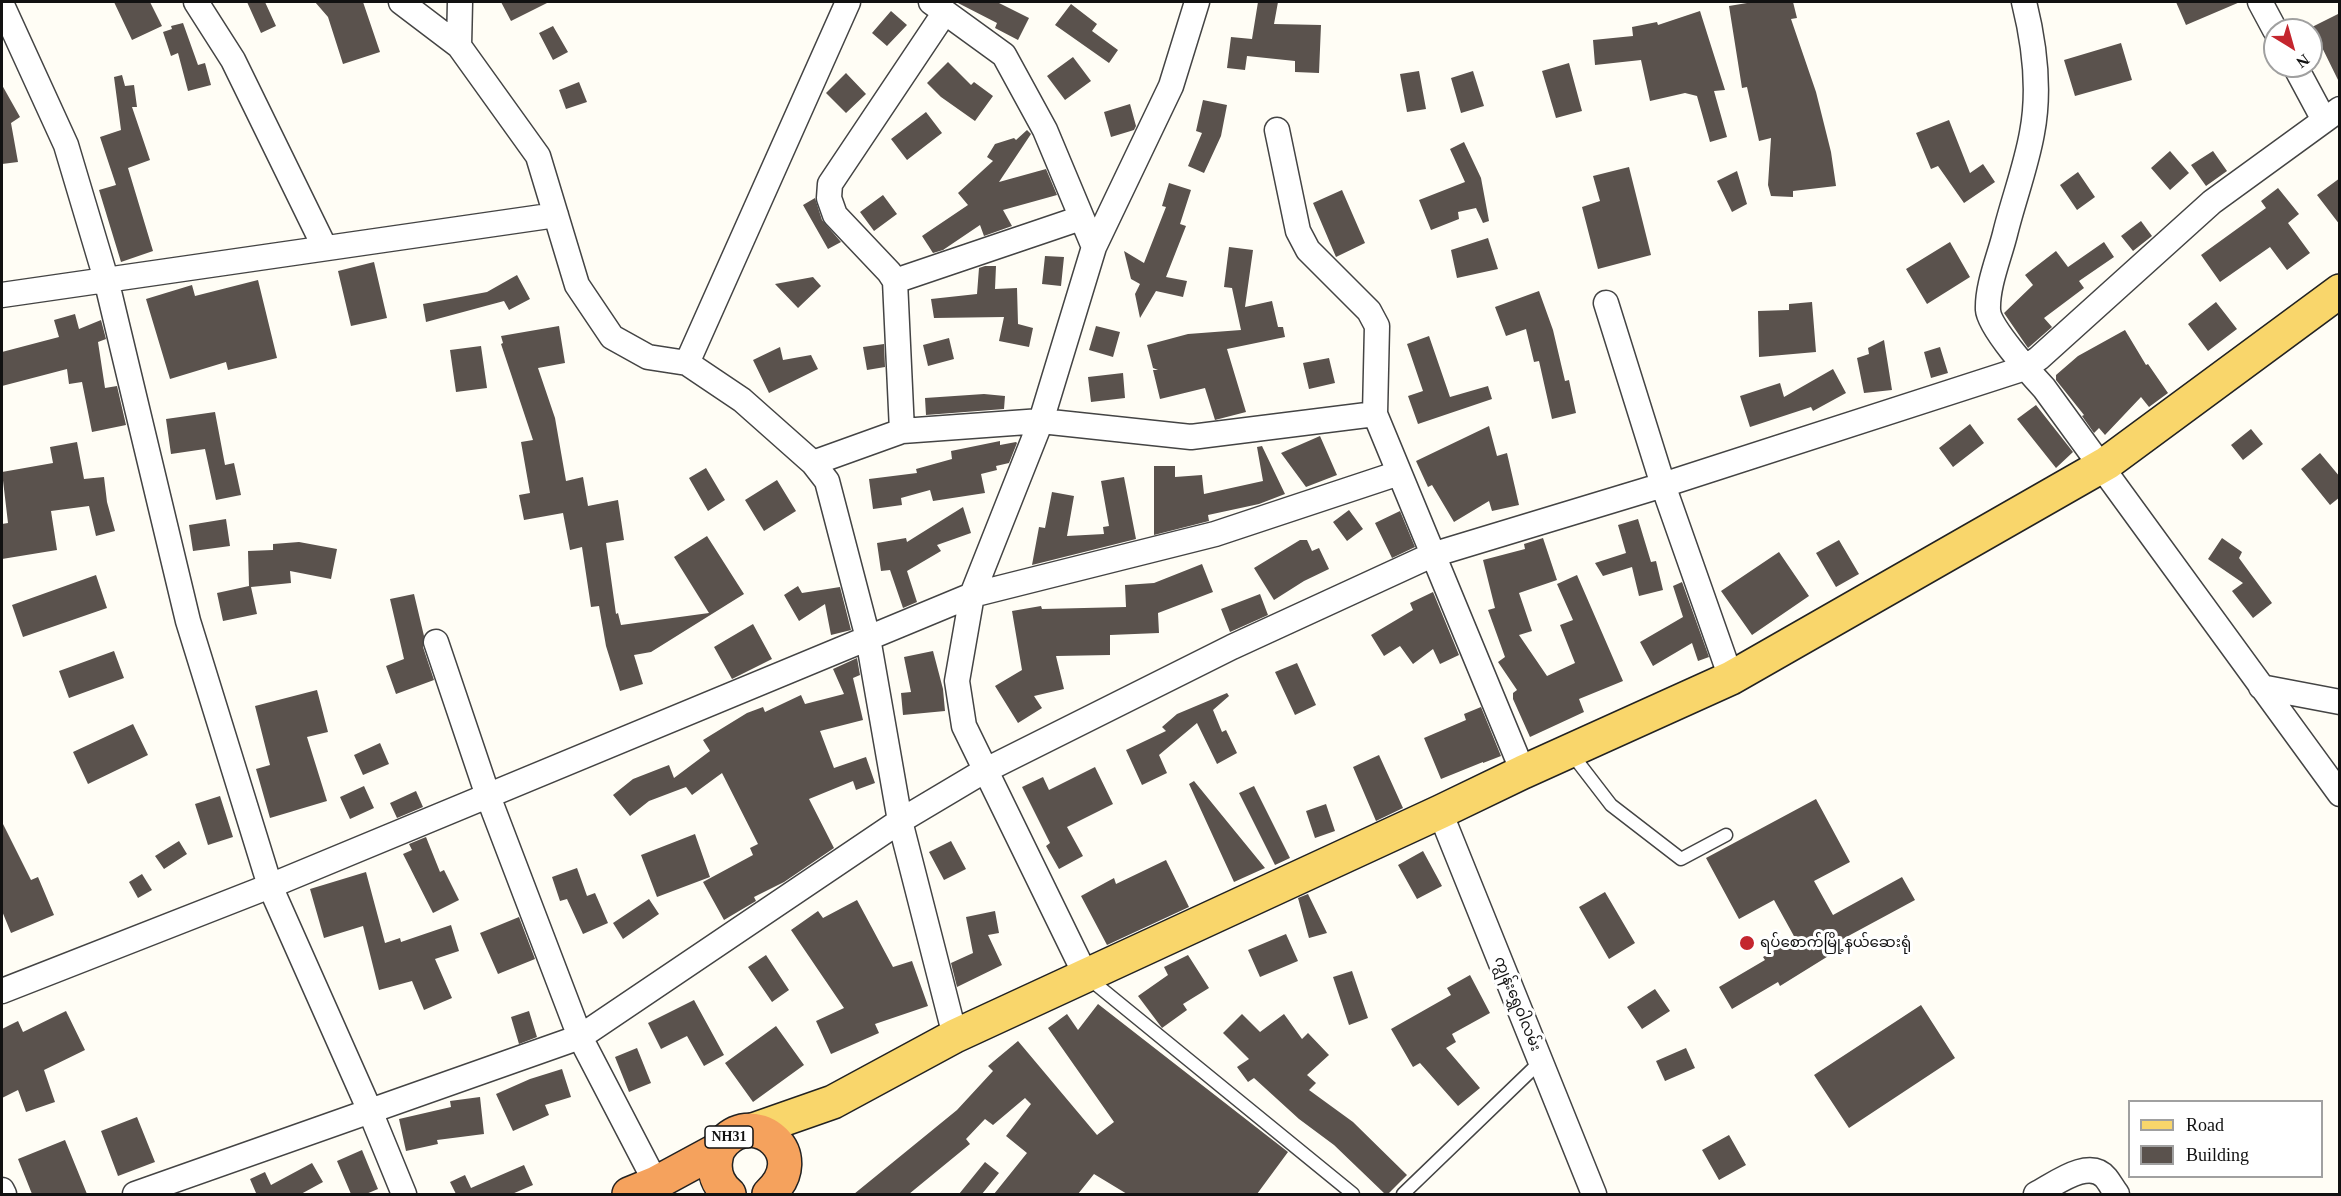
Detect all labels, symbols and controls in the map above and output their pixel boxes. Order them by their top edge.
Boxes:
north arrow [2263,18,2323,78]
text: N [2293,51,2313,71]
marker: ရပ်စောက်မြို့နယ်ဆေးရုံ [1738,934,1756,952]
place label: ရပ်စောက်မြို့နယ်ဆေးရုံ [1760,934,1911,952]
street label: ကျွန်းရွှေဝါလမ်း [1490,954,1544,1054]
legend [2128,1100,2323,1178]
text: Road [2186,1115,2224,1135]
road number: NH31 [705,1126,753,1148]
text: Building [2186,1145,2249,1165]

